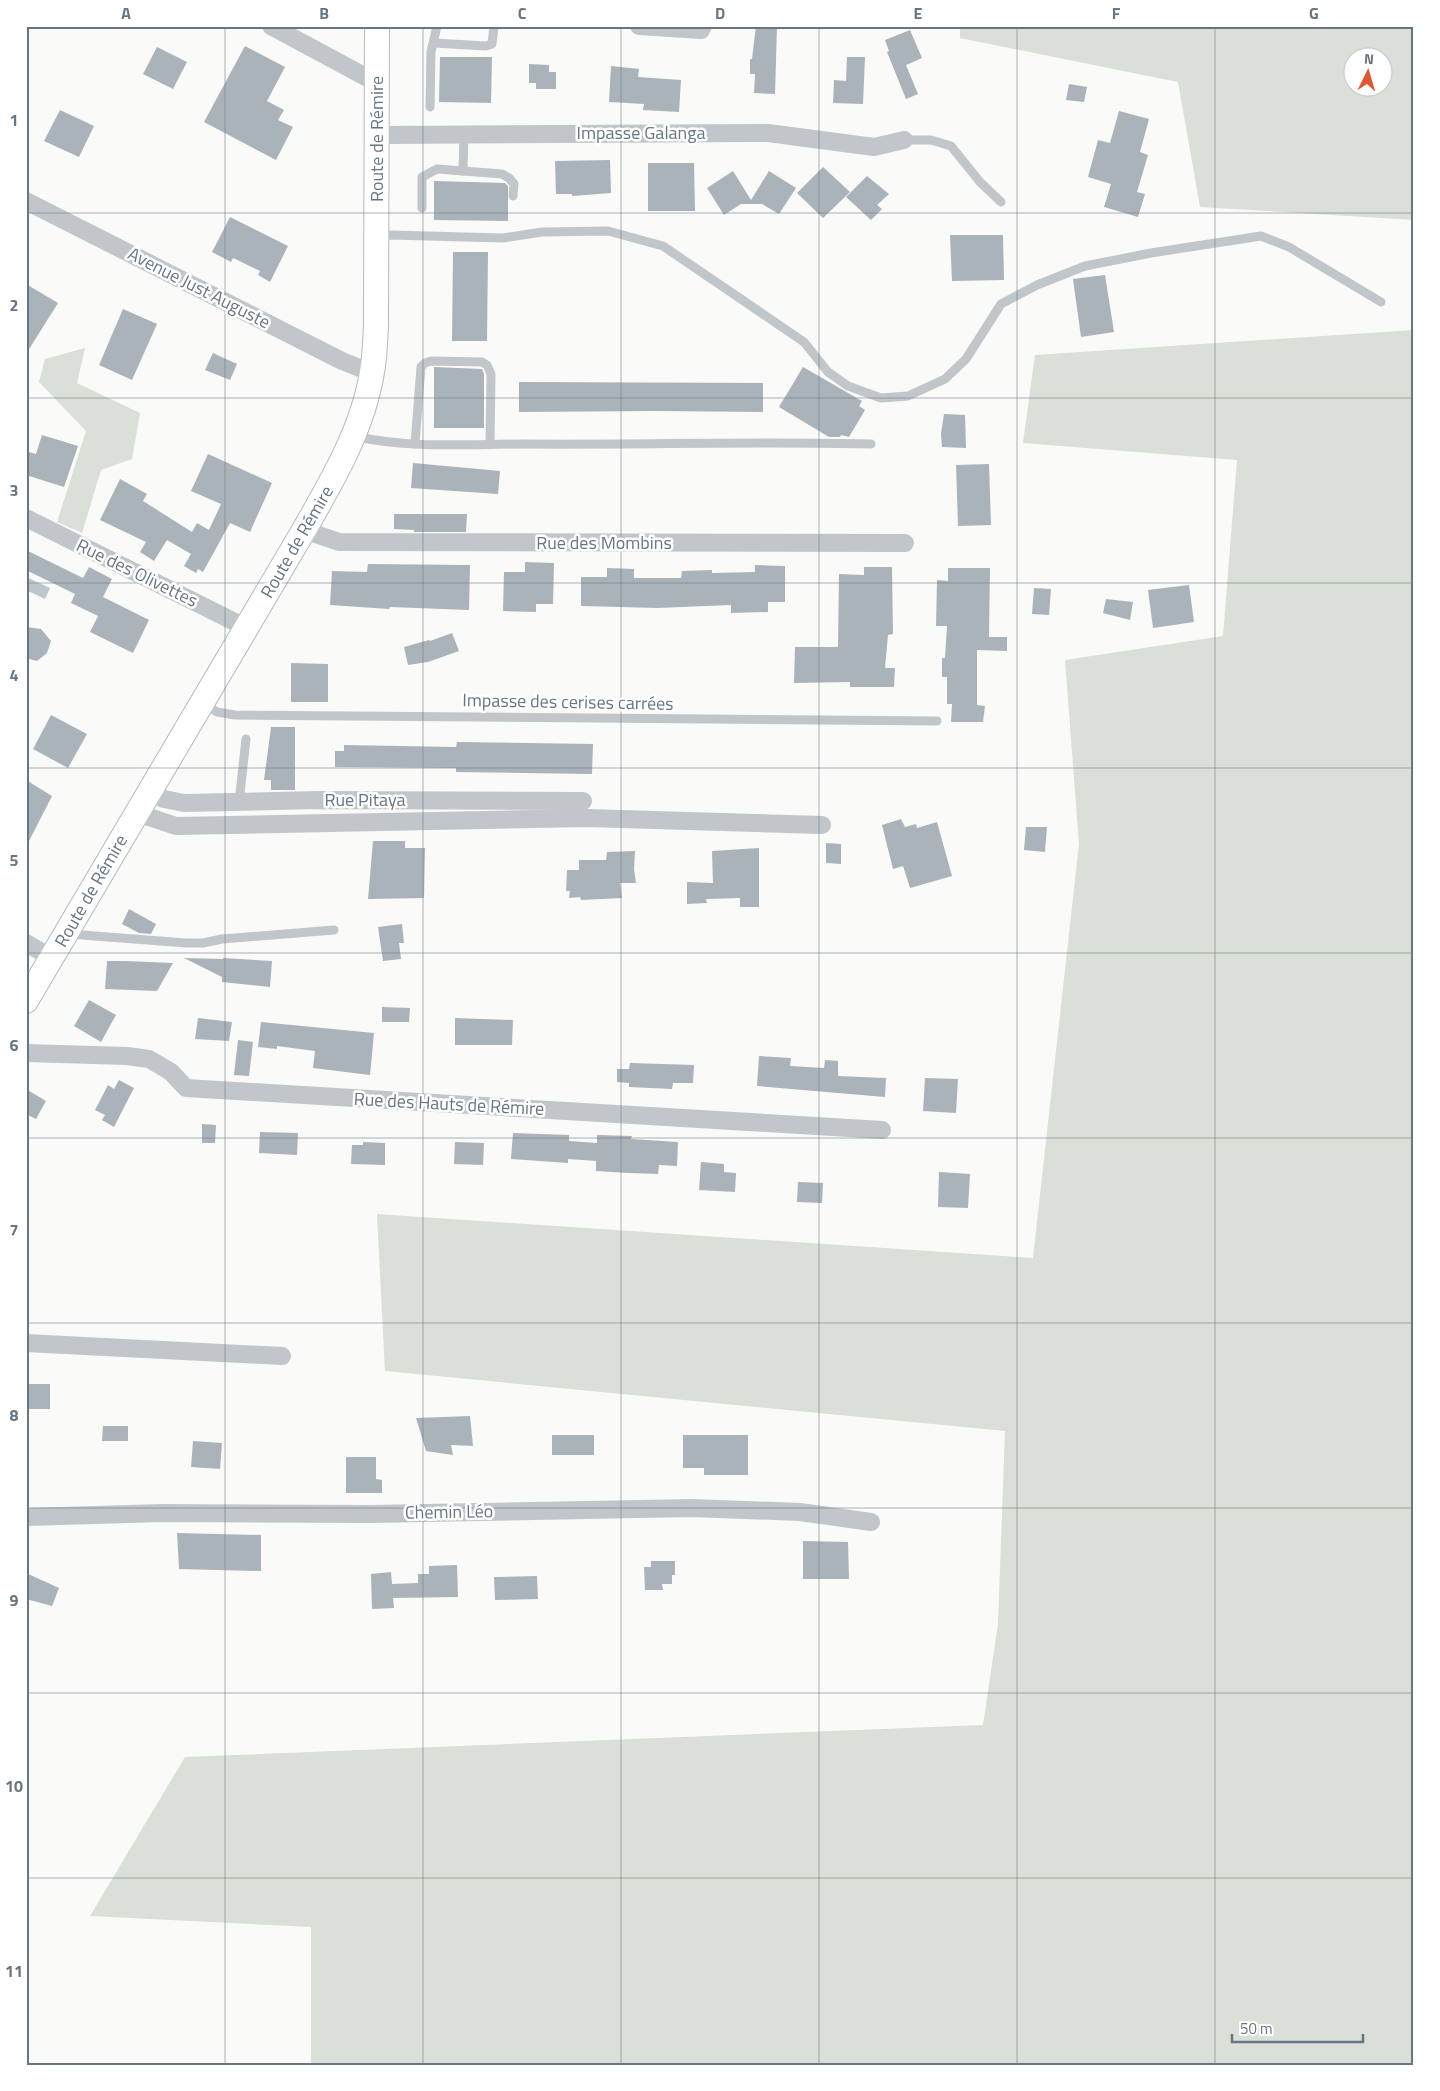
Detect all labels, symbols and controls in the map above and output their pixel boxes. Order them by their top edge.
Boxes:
text: A [121,1,131,25]
text: B [319,1,329,25]
text: C [518,1,527,25]
text: D [715,1,725,25]
text: E [914,1,923,25]
text: F [1112,1,1121,25]
text: G [1309,1,1319,25]
north arrow [1342,48,1392,98]
text: N [1363,48,1375,69]
street label: Route de Rémire [363,76,390,202]
text: 1 [10,108,18,132]
street label: Impasse Galanga [577,119,706,146]
street label: Avenue Just Auguste [123,240,275,335]
text: 2 [10,293,18,317]
text: 3 [10,478,18,502]
street label: Route de Rémire [253,480,340,603]
street label: Rue des Mombins [536,529,672,556]
street label: Rue des Olivettes [72,531,203,614]
text: 4 [10,663,19,687]
street label: Impasse des cerises carrées [462,686,674,717]
street label: Rue Pitaya [324,786,406,813]
street label: Route de Rémire [47,829,134,952]
text: 5 [10,848,19,872]
text: 6 [10,1033,19,1057]
street label: Rue des Hauts de Rémire [353,1085,545,1122]
text: 7 [10,1218,18,1242]
text: 8 [10,1403,19,1427]
street label: Chemin Léo [405,1497,493,1526]
text: 9 [10,1588,19,1612]
text: 10 [5,1774,23,1798]
text: 11 [5,1959,23,1983]
scale bar [1232,2011,1364,2043]
text: 50 m [1240,2017,1273,2040]

